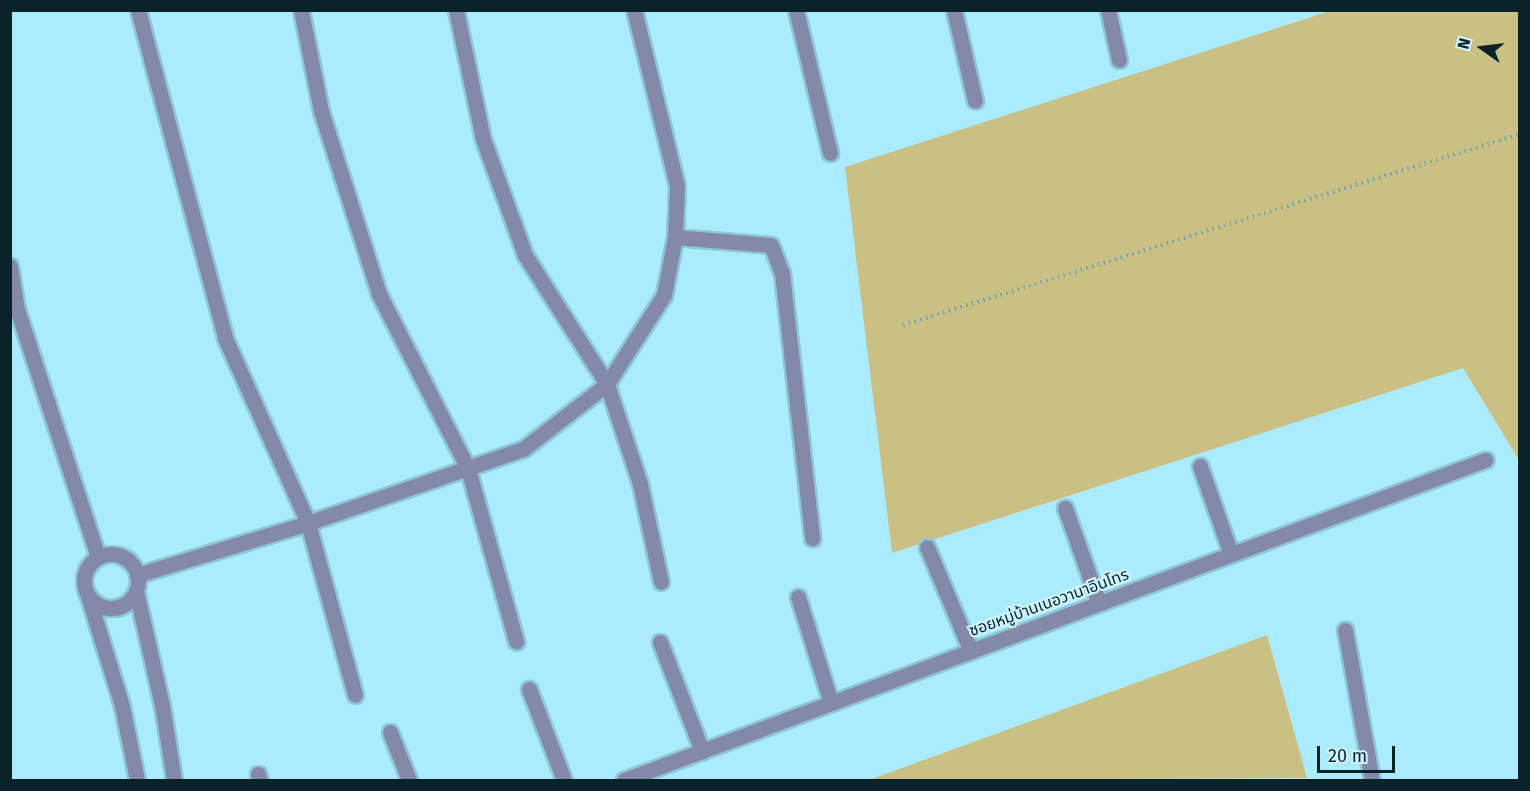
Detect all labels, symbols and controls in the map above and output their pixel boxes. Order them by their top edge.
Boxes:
north arrow [1452,18,1512,78]
text: N [1454,36,1475,51]
street label: ซอยหมู่บ้านเนอวานาอินโทร [967,565,1131,641]
scale bar [1320,734,1398,772]
text: 20 m [1328,745,1367,767]

